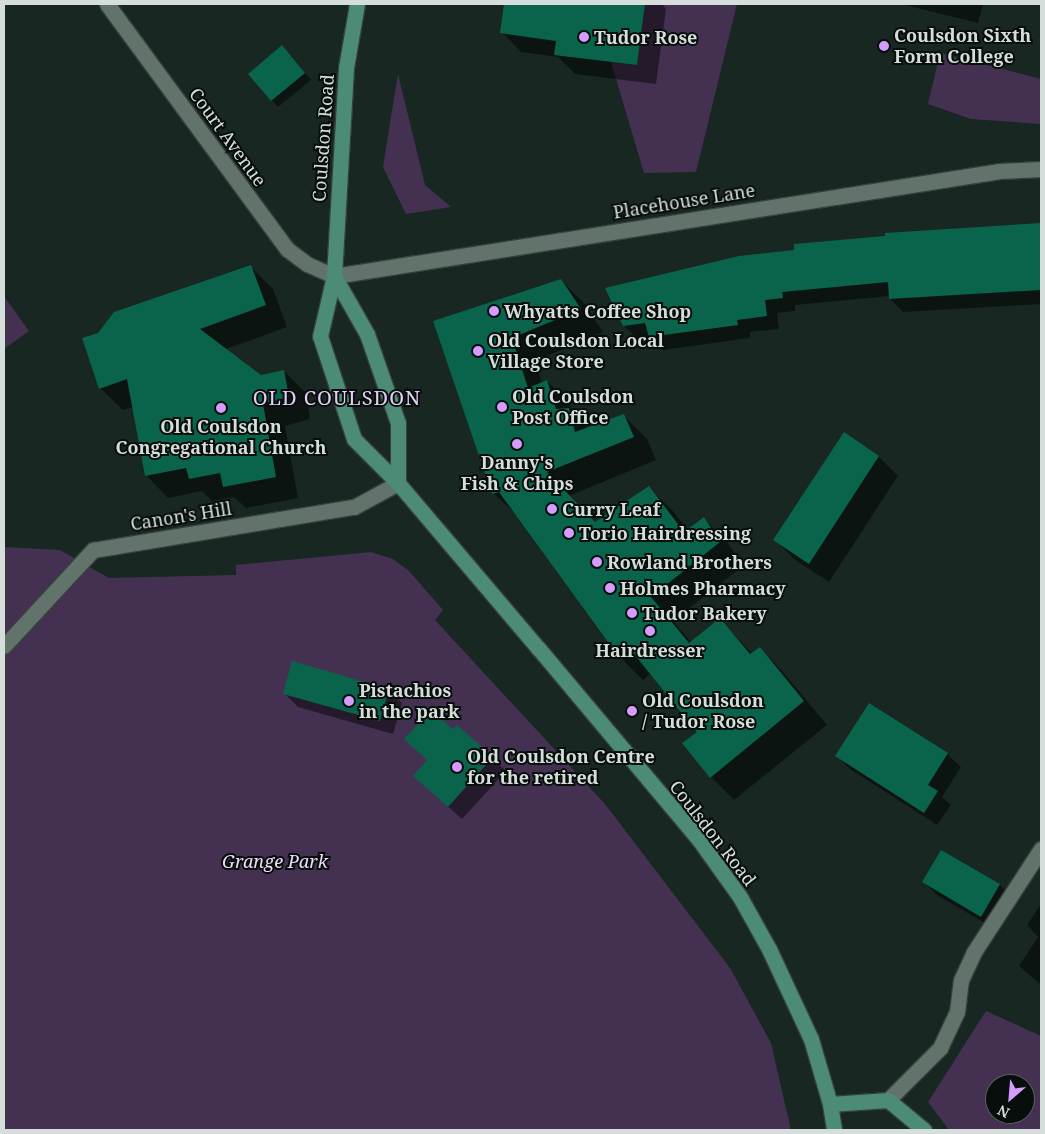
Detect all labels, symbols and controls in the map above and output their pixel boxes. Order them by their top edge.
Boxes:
place label: Coulsdon Sixth Form College [894,25,1031,68]
place label: Tudor Rose [594,26,697,48]
marker: Tudor Rose [578,31,590,43]
marker: Coulsdon Sixth Form College [878,40,890,52]
street label: Coulsdon Road [308,74,338,202]
street label: Court Avenue [185,83,271,191]
street label: Placehouse Lane [612,179,756,223]
place label: Whyatts Coffee Shop [504,300,691,322]
marker: Whyatts Coffee Shop [488,305,500,317]
place label: Old Coulsdon Local Village Store [488,330,664,372]
marker: Old Coulsdon Local Village Store [472,345,484,357]
district label: OLD COULSDON [251,385,423,409]
place label: Old Coulsdon Post Office [512,386,634,428]
marker: Old Coulsdon Post Office [496,401,508,413]
marker: Old Coulsdon Congregational Church [215,402,227,414]
place label: Old Coulsdon Congregational Church [115,416,327,458]
marker: Danny's Fish & Chips [511,438,523,450]
place label: Danny's Fish & Chips [461,452,573,494]
street label: Canon's Hill [129,497,233,535]
place label: Curry Leaf [562,498,660,520]
marker: Curry Leaf [546,503,558,515]
place label: Torio Hairdressing [579,522,751,544]
marker: Torio Hairdressing [563,527,575,539]
place label: Rowland Brothers [607,551,772,573]
marker: Rowland Brothers [591,556,603,568]
place label: Holmes Pharmacy [620,577,786,599]
marker: Holmes Pharmacy [604,582,616,594]
place label: Tudor Bakery [642,602,767,624]
marker: Tudor Bakery [626,607,638,619]
marker: Hairdresser [644,625,656,637]
place label: Hairdresser [595,639,705,661]
place label: Pistachios in the park [359,680,460,722]
place label: Old Coulsdon / Tudor Rose [642,690,764,732]
marker: Pistachios in the park [343,695,355,707]
marker: Old Coulsdon / Tudor Rose [626,705,638,717]
place label: Old Coulsdon Centre for the retired [467,746,655,789]
marker: Old Coulsdon Centre for the retired [451,761,463,773]
street label: Coulsdon Road [665,776,761,890]
park label: Grange Park [222,850,328,872]
north arrow [985,1074,1035,1124]
text: N [994,1101,1013,1123]

